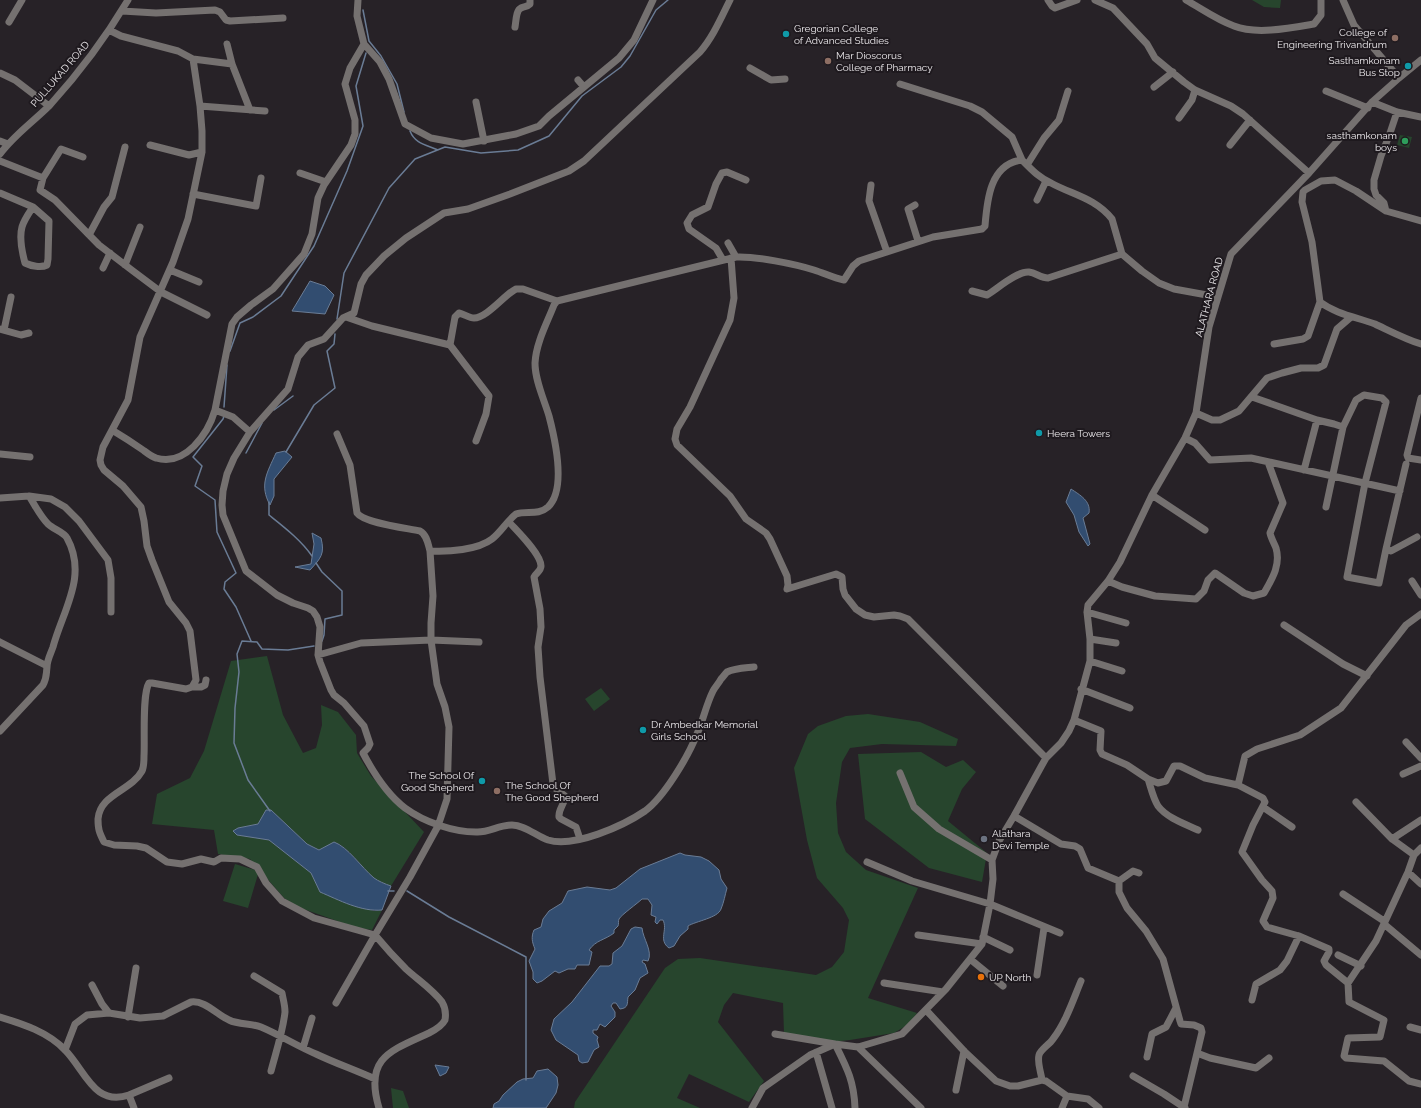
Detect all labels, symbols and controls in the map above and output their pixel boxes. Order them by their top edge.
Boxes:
place label: Gregorian College of Advanced Studies [794,23,889,46]
place label: College of Engineering Trivandrum [1277,27,1388,50]
marker: Gregorian College of Advanced Studies [781,29,791,39]
marker: College of Engineering Trivandrum [1390,33,1400,43]
street label: PULLUKAD ROAD [29,39,91,109]
place label: Mar Dioscorus College of Pharmacy [836,50,933,73]
place label: Sasthamkonam Bus Stop [1328,55,1400,78]
marker: Mar Dioscorus College of Pharmacy [823,56,833,66]
marker: Sasthamkonam Bus Stop [1403,61,1413,71]
place label: sasthamkonam boys [1327,130,1397,153]
marker: sasthamkonam boys [1400,136,1410,146]
street label: ALATHARA ROAD [1193,256,1225,338]
marker: Heera Towers [1034,428,1044,438]
place label: Heera Towers [1047,428,1110,439]
place label: Dr Ambedkar Memorial Girls School [651,719,758,742]
marker: Dr Ambedkar Memorial Girls School [638,725,648,735]
place label: The School Of Good Shepherd [401,770,475,793]
marker: The School Of Good Shepherd [477,776,487,786]
place label: The School Of The Good Shepherd [505,780,598,803]
marker: The School Of The Good Shepherd [492,786,502,796]
place label: Alathara Devi Temple [992,828,1050,851]
marker: Alathara Devi Temple [979,834,989,844]
marker: UP North [976,972,986,982]
place label: UP North [989,972,1032,983]

